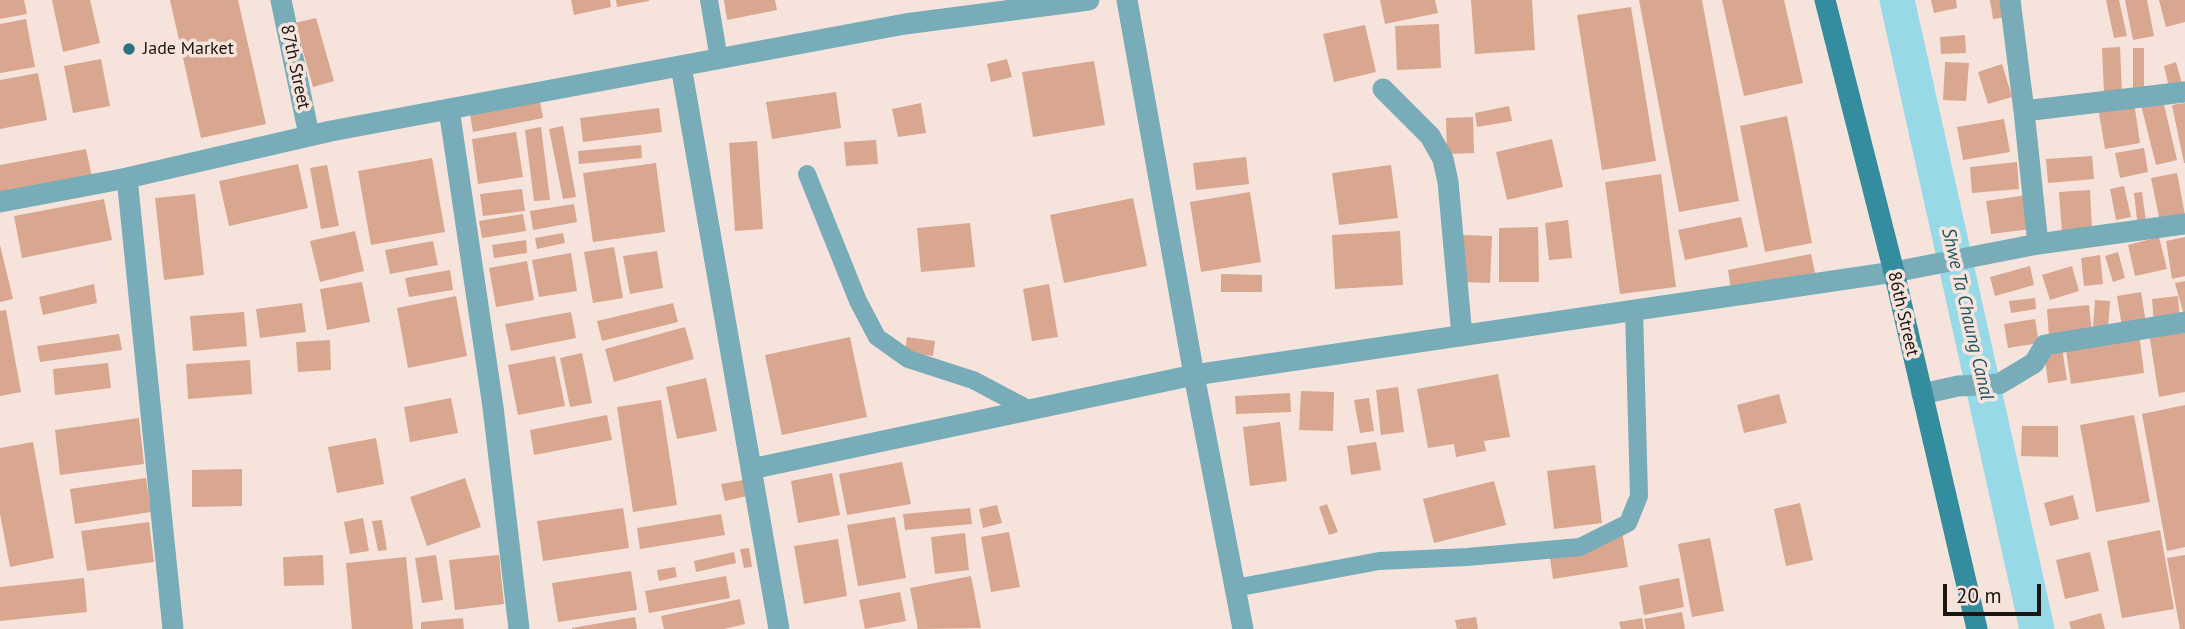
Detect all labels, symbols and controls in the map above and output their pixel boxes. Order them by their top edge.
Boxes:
street label: 87th Street [276,23,314,111]
place label: Jade Market [143,38,234,60]
marker: Jade Market [121,41,137,57]
water label: Shwe Ta Chaung Canal [1936,226,1998,402]
street label: 86th Street [1883,270,1923,358]
scale bar [1947,570,2045,614]
text: 20 m [1956,582,2002,609]

